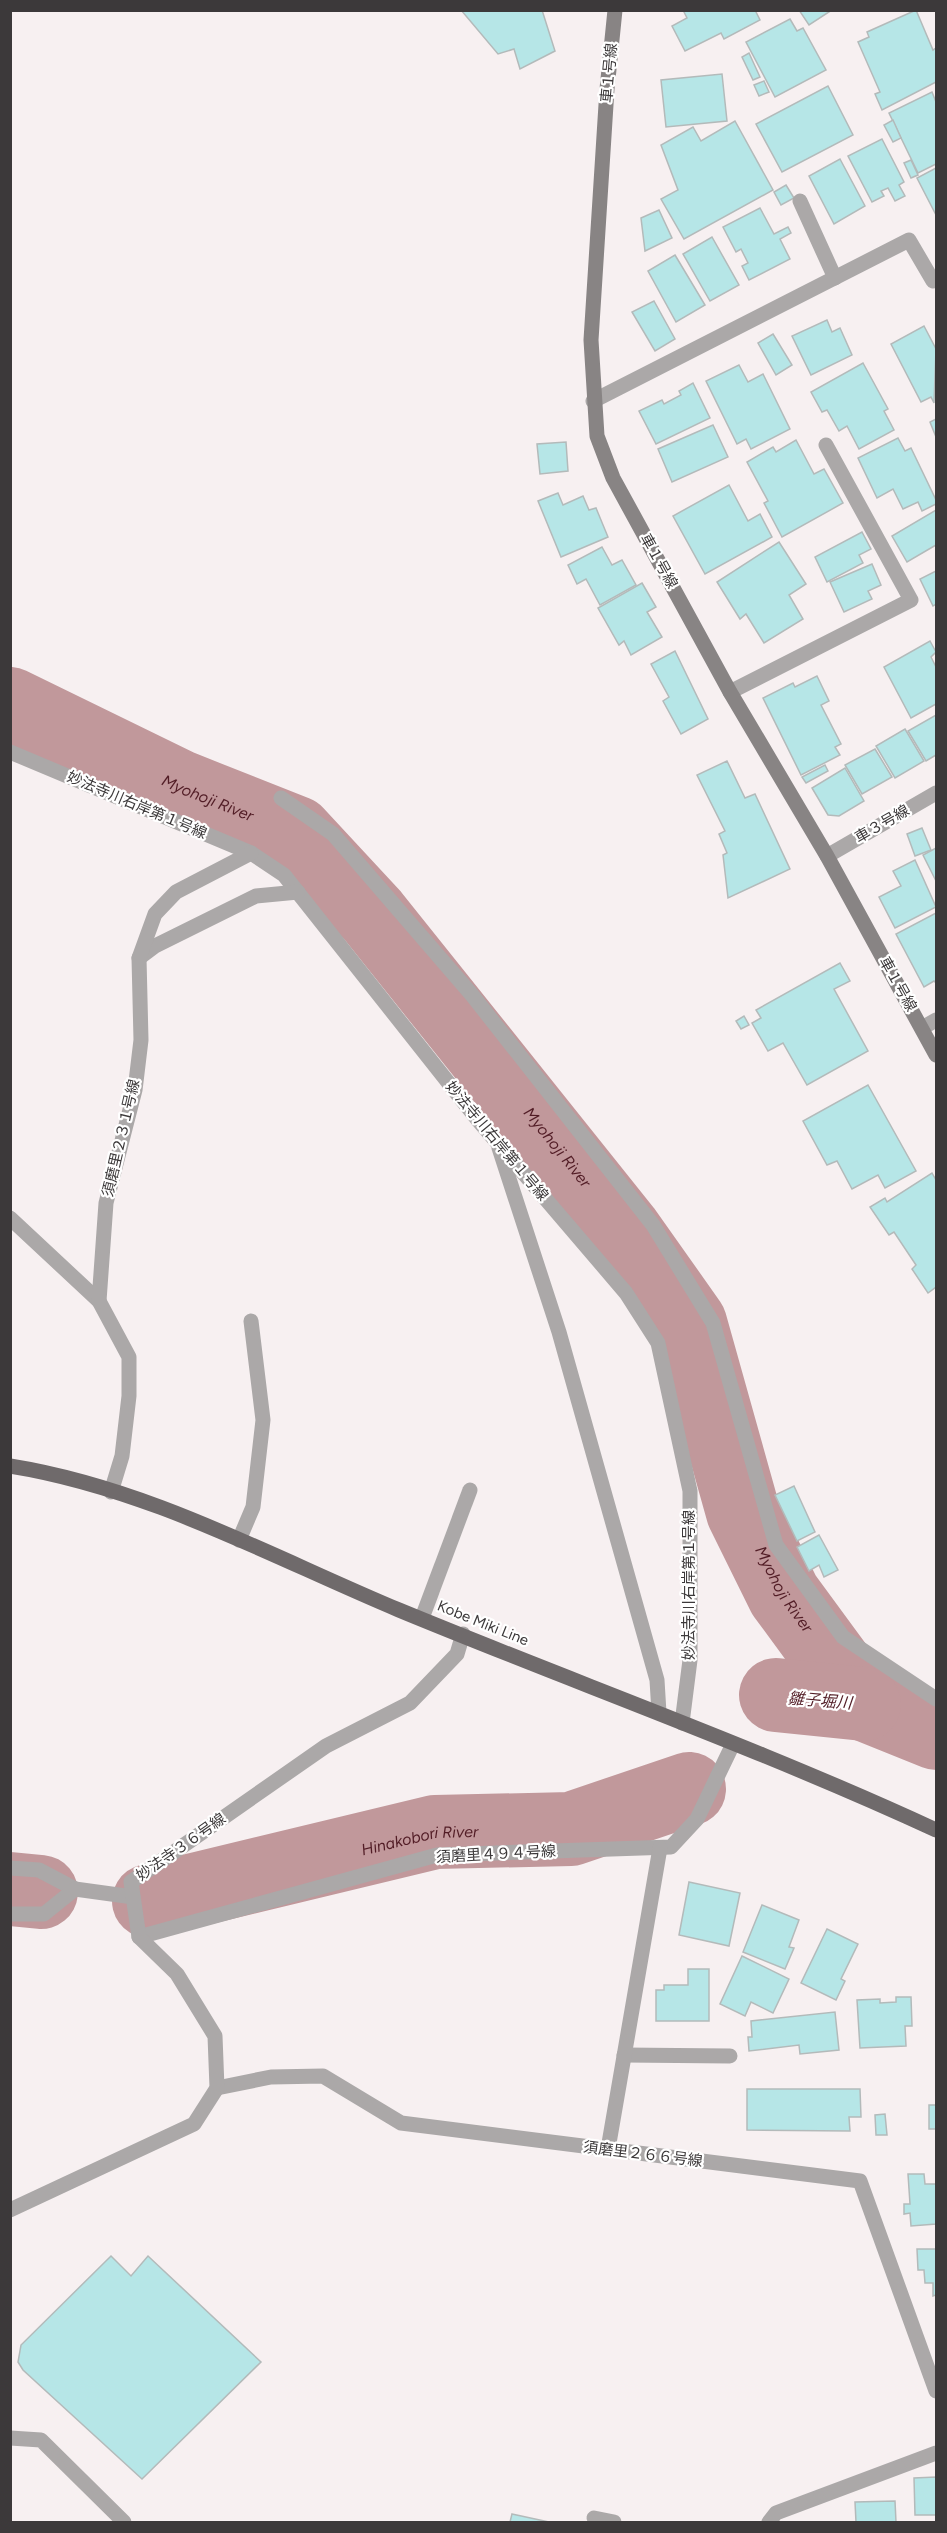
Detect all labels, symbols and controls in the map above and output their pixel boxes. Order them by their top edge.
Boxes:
street label: 車１号線 [597,42,621,104]
street label: 車１号線 [637,530,681,592]
street label: 妙法寺川右岸第１号線 [64,767,210,843]
water label: Myohoji River [159,771,257,825]
street label: 車３号線 [852,801,912,847]
street label: 車１号線 [876,953,920,1015]
street label: 須磨里２３１号線 [99,1078,143,1198]
street label: 妙法寺川右岸第１号線 [442,1078,552,1204]
water label: Myohoji River [520,1103,596,1192]
street label: 妙法寺川右岸第１号線 [680,1510,698,1660]
water label: Myohoji River [751,1543,817,1636]
street label: Kobe Miki Line [435,1597,531,1649]
water label: 雛子堀川 [787,1688,855,1713]
street label: 妙法寺３６号線 [133,1810,229,1884]
water label: Hinakobori River [359,1822,479,1859]
street label: 須磨里４９４号線 [436,1842,556,1866]
street label: 須磨里２６６号線 [582,2138,704,2170]

